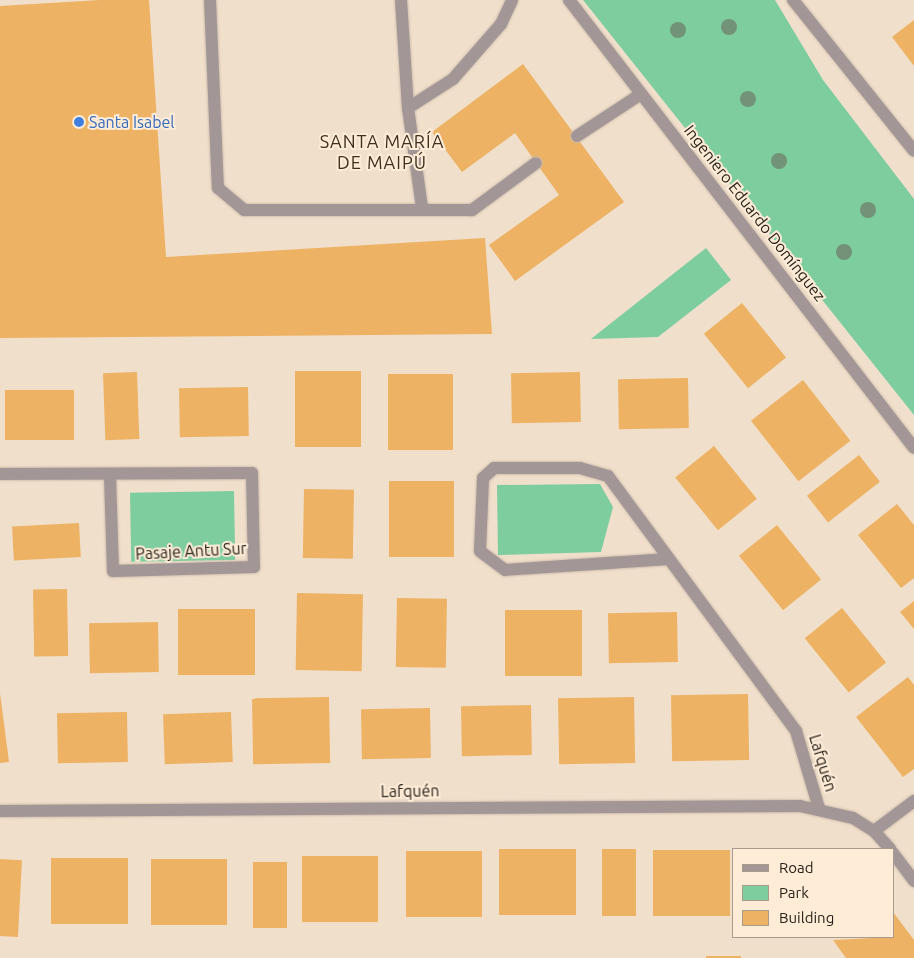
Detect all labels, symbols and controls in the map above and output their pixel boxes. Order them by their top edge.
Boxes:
place label: Santa Isabel [89,112,175,132]
marker: Santa Isabel [73,116,85,128]
street label: Ingeniero Eduardo Domínguez [680,121,830,305]
district label: SANTA MARÍA DE MAIPÚ [318,131,446,173]
street label: Pasaje Antu Sur [135,538,247,564]
street label: Lafquén [805,732,841,794]
street label: Lafquén [380,781,440,801]
legend [732,848,894,938]
text: Road [779,859,814,876]
text: Park [779,884,809,901]
text: Building [779,909,834,926]

